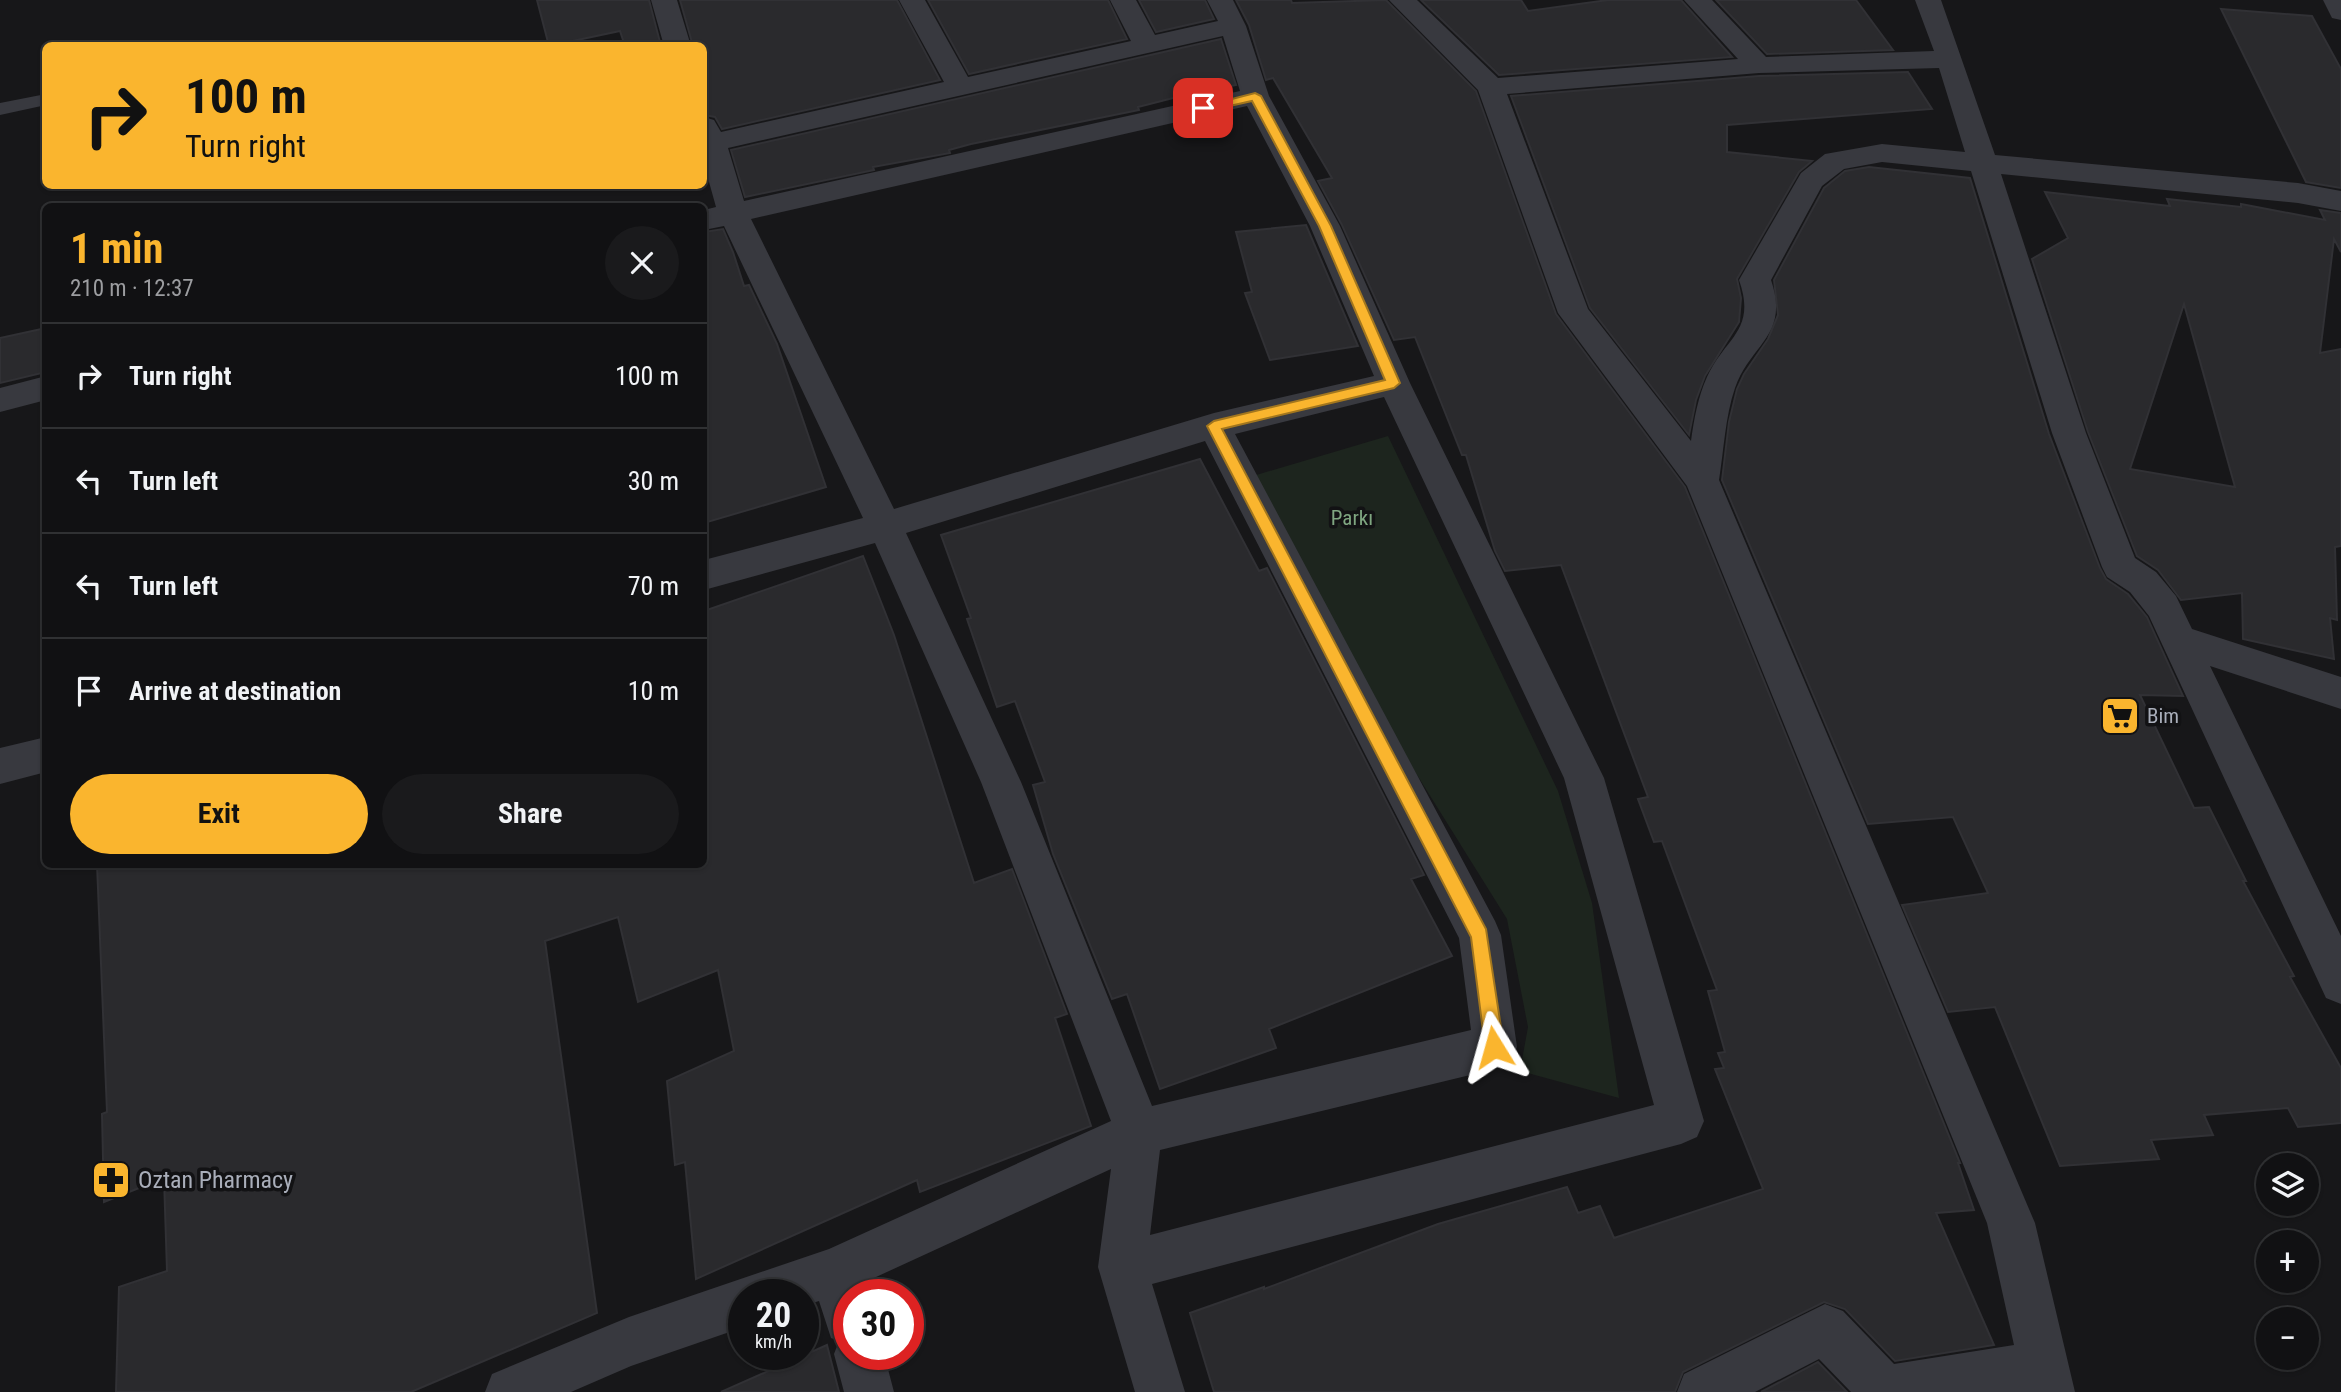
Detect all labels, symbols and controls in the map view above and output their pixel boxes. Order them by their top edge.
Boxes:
text: 100 m [185,68,307,125]
icon: right [70,70,161,161]
pin [1173,78,1233,138]
icon: arrive [1184,89,1222,127]
text: Turn right [185,127,306,165]
text: 1 min [70,224,163,273]
button: close [605,226,679,300]
text: 210 m · 12:37 [70,275,194,302]
icon: right [70,357,108,395]
text: Turn right [129,361,231,391]
text: 100 m [615,361,679,391]
icon: left [70,462,108,500]
text: Turn left [129,466,218,496]
text: 30 m [628,466,679,496]
park label: Parkı [1331,506,1373,530]
icon: left [70,567,108,605]
text: Turn left [129,571,218,601]
text: 70 m [628,571,679,601]
icon: arrive [70,672,108,710]
text: Arrive at destination [129,676,341,706]
text: 10 m [628,676,679,706]
supermarket icon: Bim [2099,695,2141,737]
place label: Bim [2147,704,2179,728]
button: Exit [70,774,368,854]
button: Share [382,774,679,854]
position arrow [1457,1010,1531,1084]
map controls [2256,1153,2319,1370]
button: layers [2256,1153,2319,1216]
pharmacy icon: Oztan Pharmacy [90,1159,132,1201]
place label: Oztan Pharmacy [138,1166,293,1194]
button: + [2256,1230,2319,1293]
speed limit sign: 30 [833,1279,924,1370]
text: 20 [756,1295,791,1336]
button: − [2256,1307,2319,1370]
text: km/h [755,1331,792,1352]

